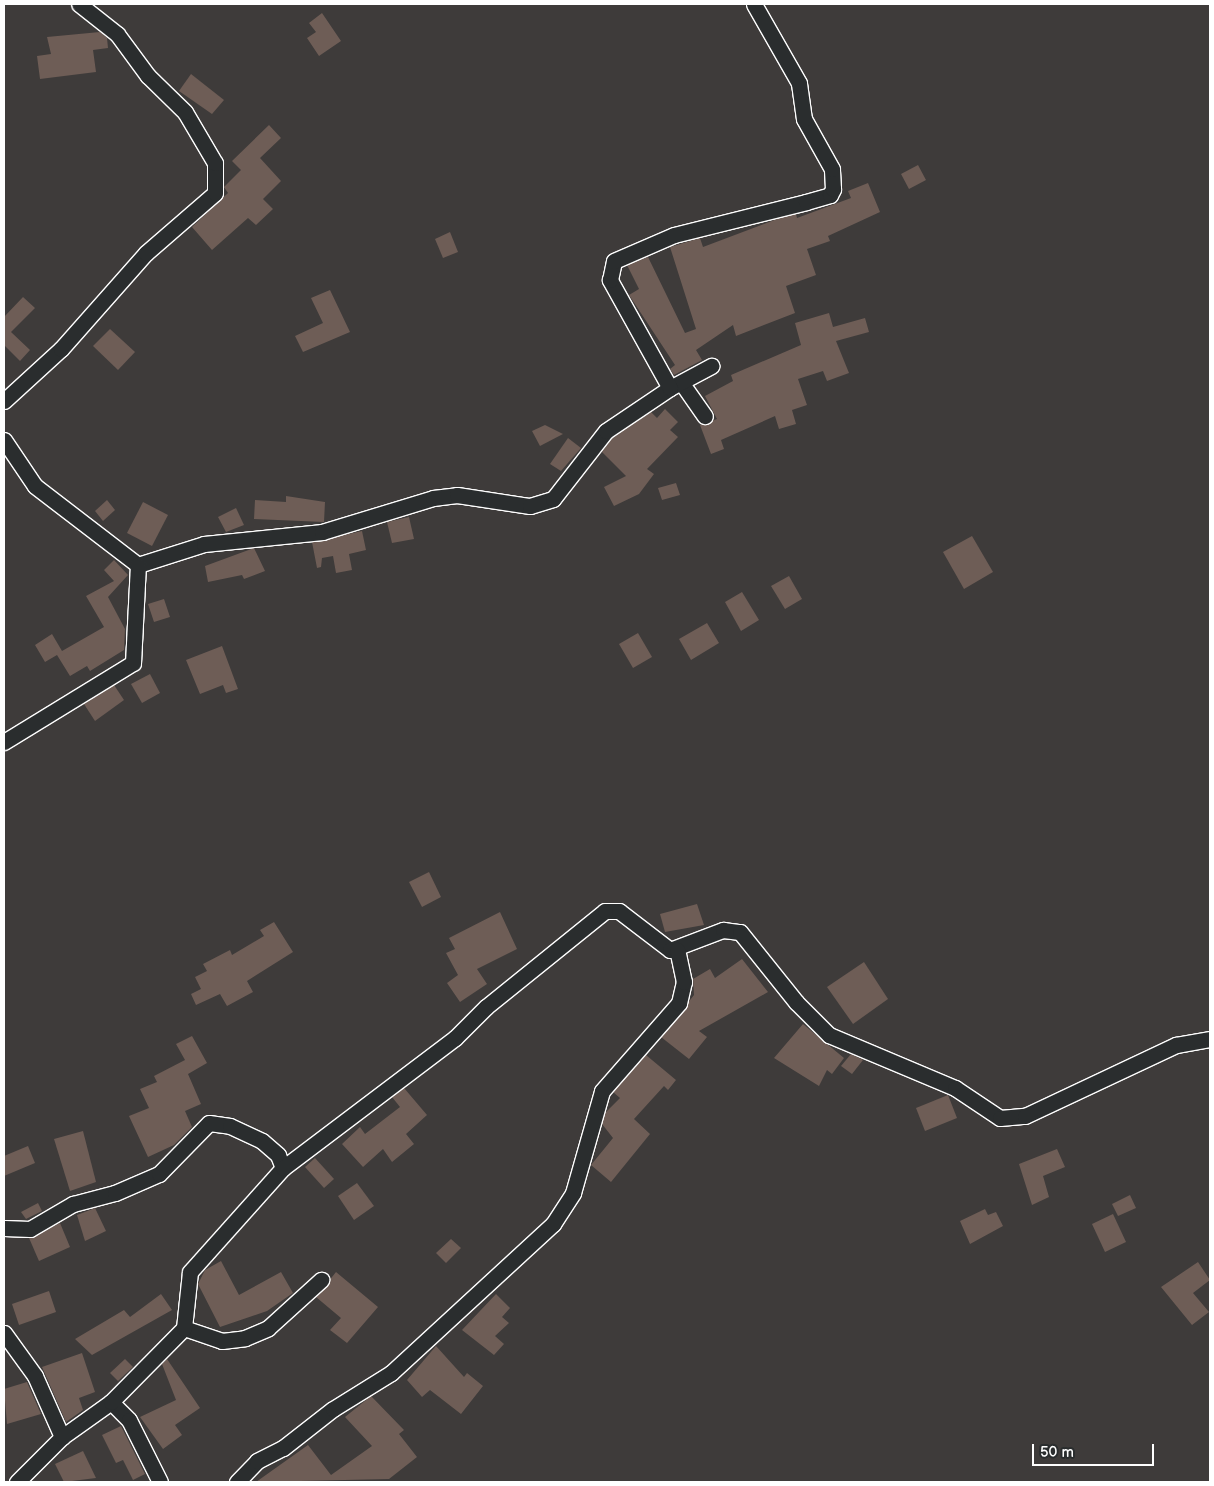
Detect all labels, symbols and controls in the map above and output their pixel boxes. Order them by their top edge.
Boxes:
scale bar [1034,1434,1156,1466]
text: 50 m [1040,1443,1074,1462]

